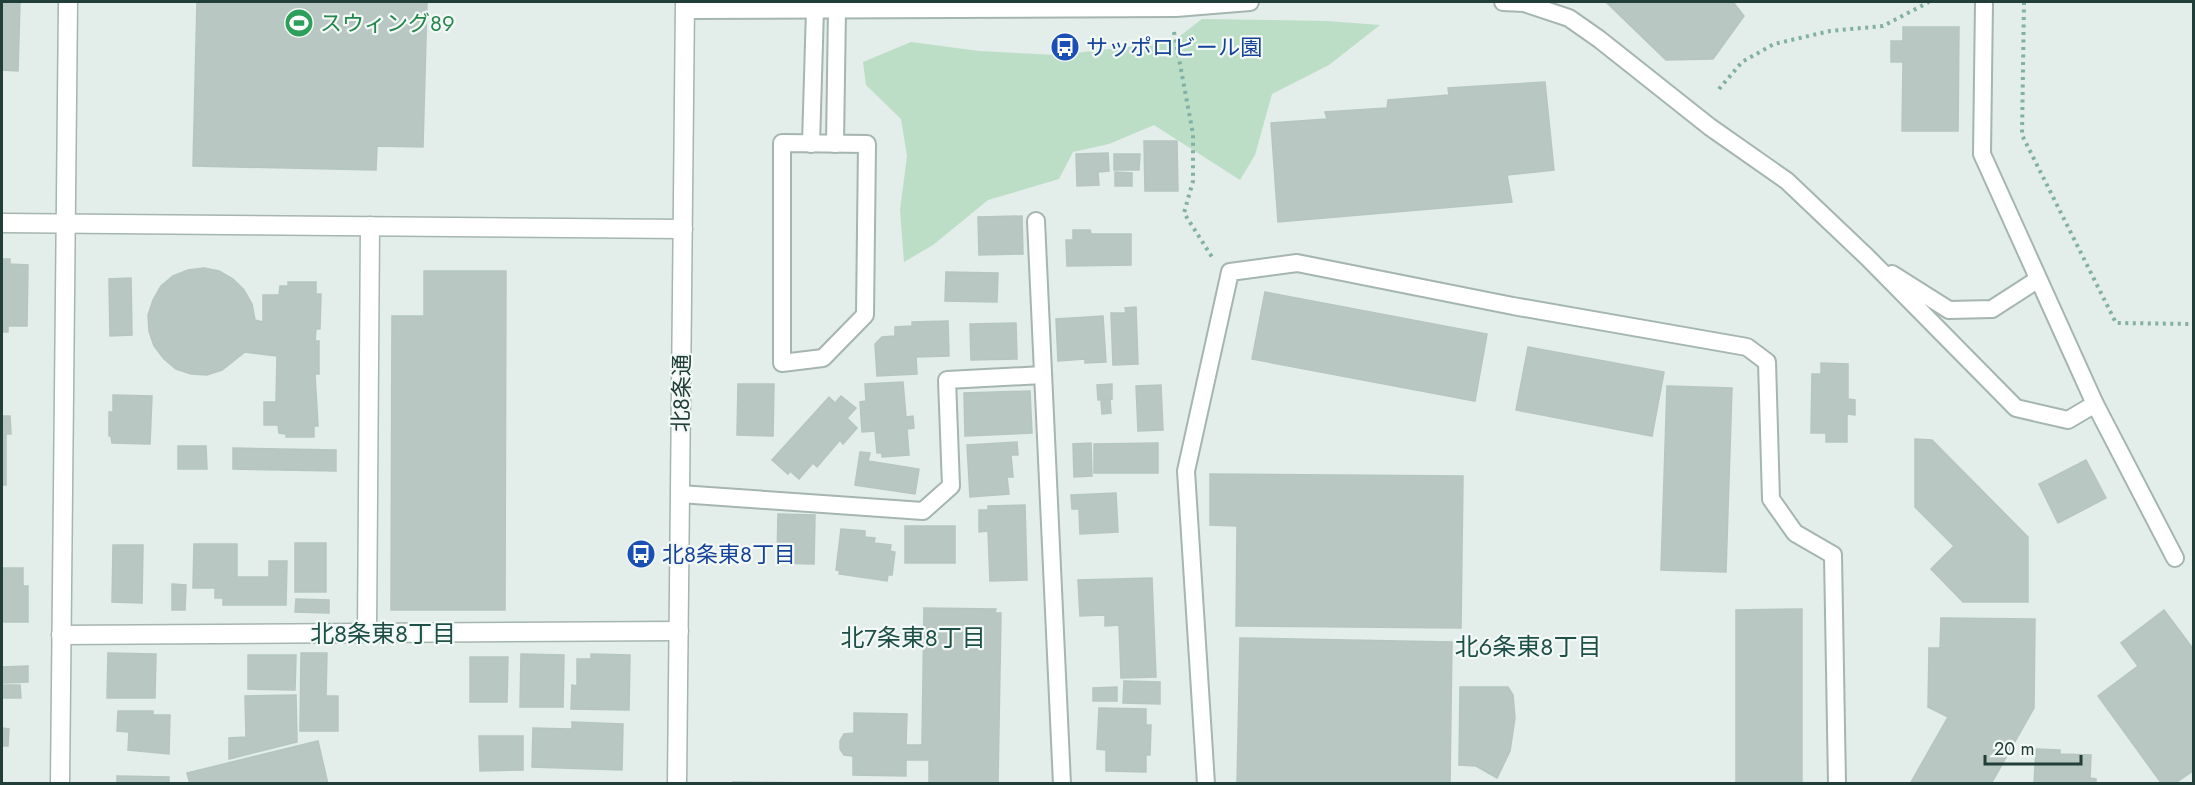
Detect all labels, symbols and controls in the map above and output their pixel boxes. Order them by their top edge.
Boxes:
sports icon: スウィング89 [283,7,315,39]
place label: スウィング89 [320,7,455,39]
bus stop icon: サッポロビール園 [1049,31,1081,63]
place label: サッポロビール園 [1086,31,1262,63]
street label: 北8条通 [664,354,698,432]
bus stop icon: 北8条東8丁目 [625,538,657,570]
place label: 北8条東8丁目 [662,538,796,570]
district label: 北8条東8丁目 [310,616,456,651]
district label: 北7条東8丁目 [840,620,986,655]
district label: 北6条東8丁目 [1455,629,1601,664]
scale bar [1985,728,2081,766]
text: 20 m [1994,736,2034,762]

